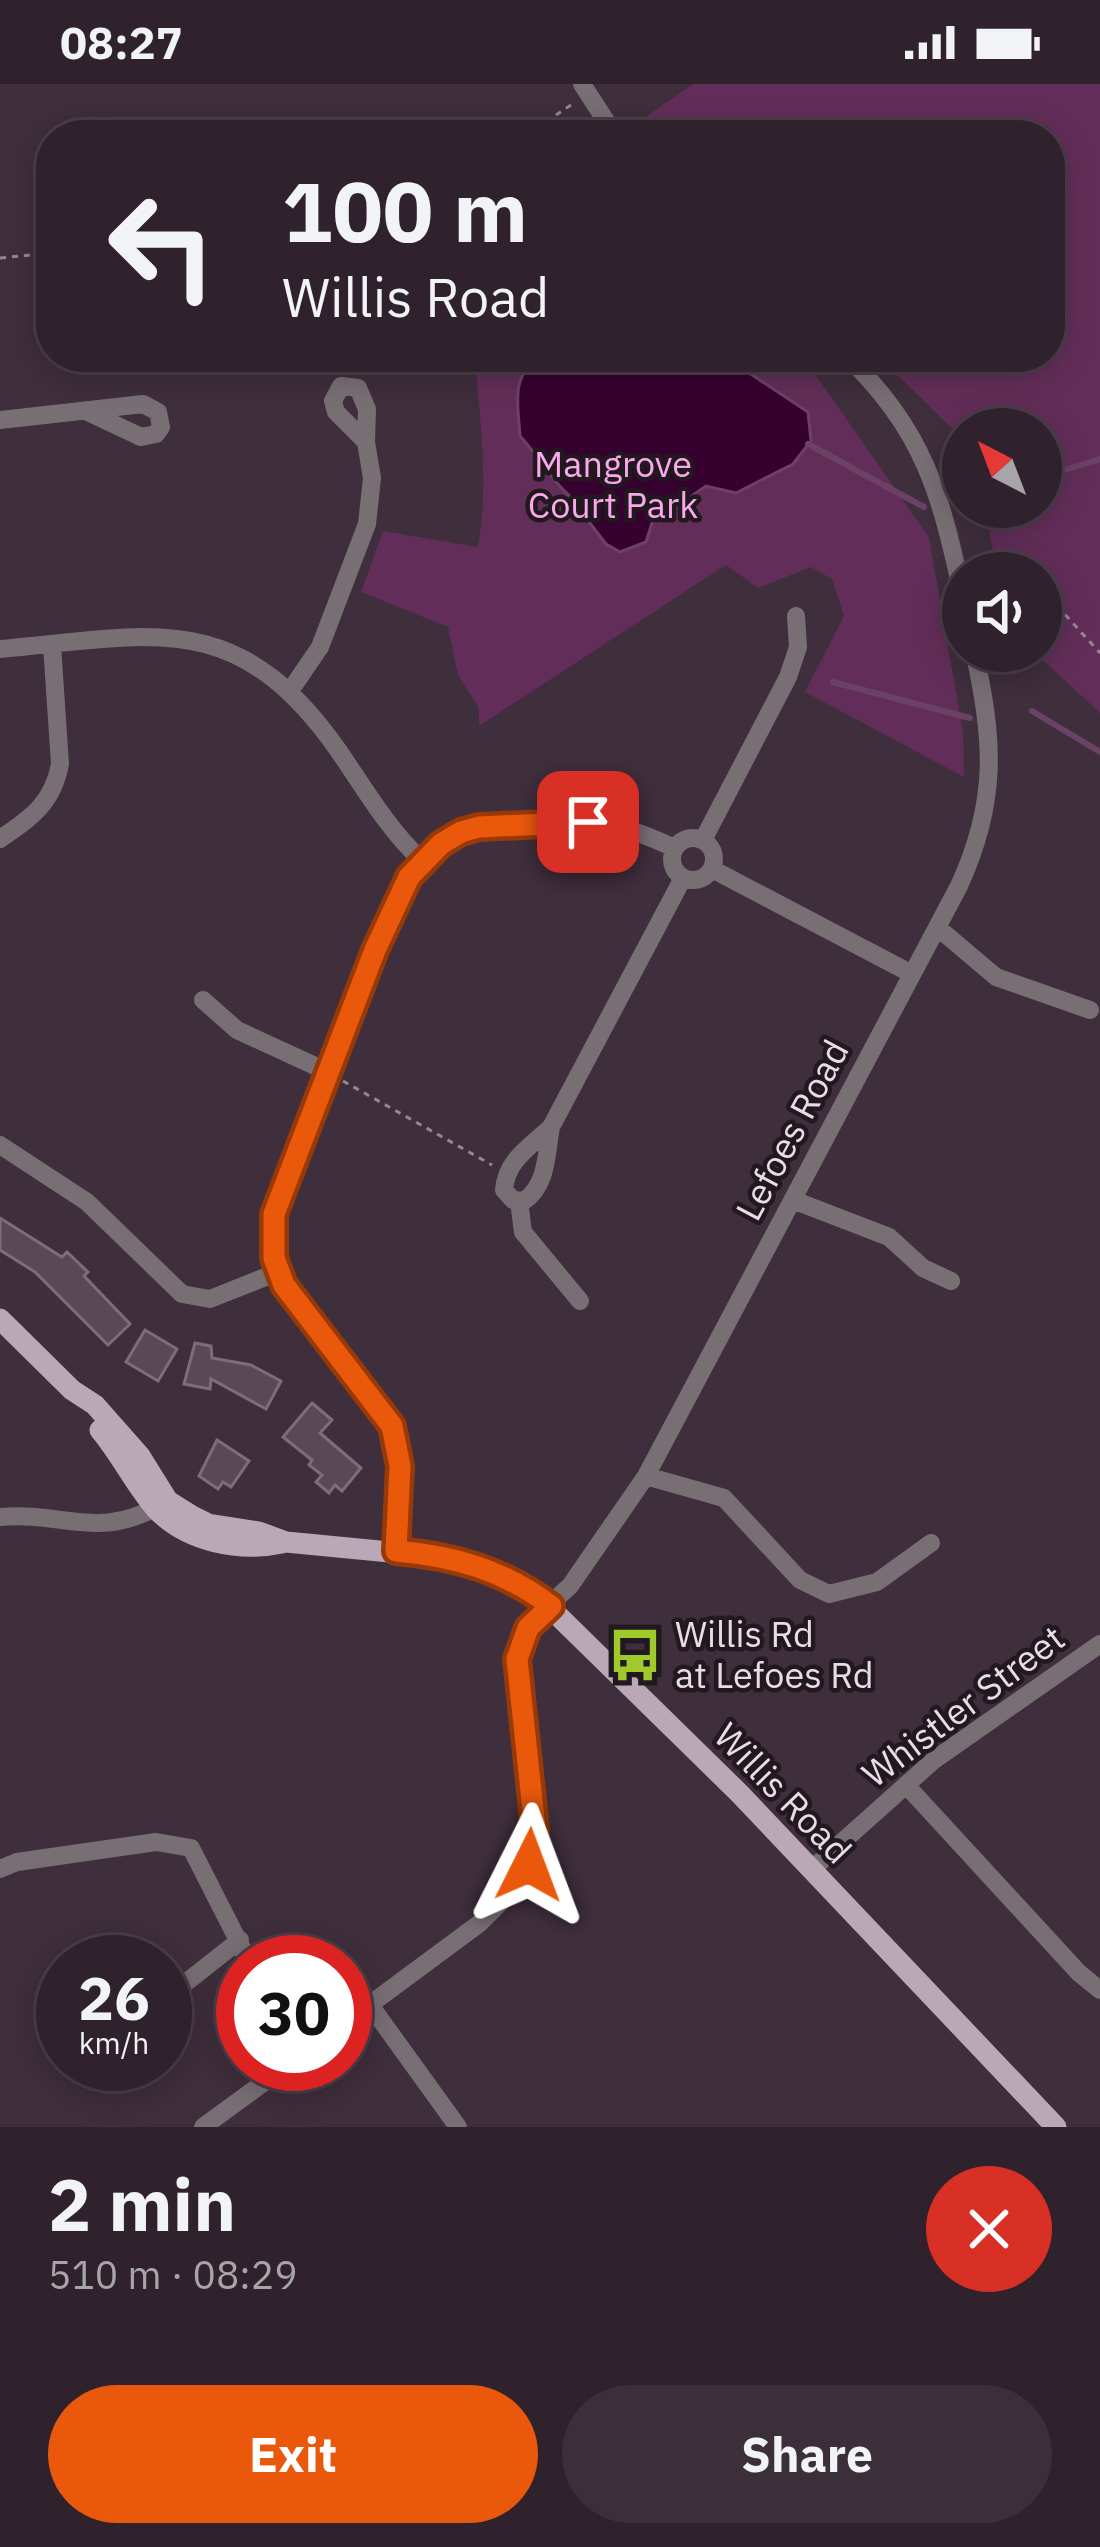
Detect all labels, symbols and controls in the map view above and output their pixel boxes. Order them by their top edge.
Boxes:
text: 08:27 [60,13,183,71]
text: 100 m [282,156,528,265]
icon: left [84,168,240,324]
text: Willis Road [282,262,549,332]
north arrow [942,408,1062,528]
map controls [942,408,1062,672]
park label: Mangrove Court Park [528,440,698,528]
button: sound [942,552,1062,672]
pin [537,771,639,873]
icon: arrive [555,789,621,855]
street label: Lefoes Road [724,1031,859,1228]
place label: Willis Rd at Lefoes Rd [675,1610,874,1698]
street label: Whistler Street [852,1614,1073,1797]
bus stop icon: Willis Rd at Lefoes Rd [606,1626,664,1684]
street label: Willis Road [705,1712,862,1873]
position arrow [466,1802,592,1928]
speed limit sign: 30 [216,1935,372,2091]
text: 26 [78,1958,150,2037]
text: km/h [79,2023,149,2062]
text: 2 min [48,2157,236,2251]
button: close [926,2166,1052,2292]
text: 510 m · 08:29 [48,2249,298,2300]
button: Exit [48,2385,538,2523]
button: Share [562,2385,1052,2523]

